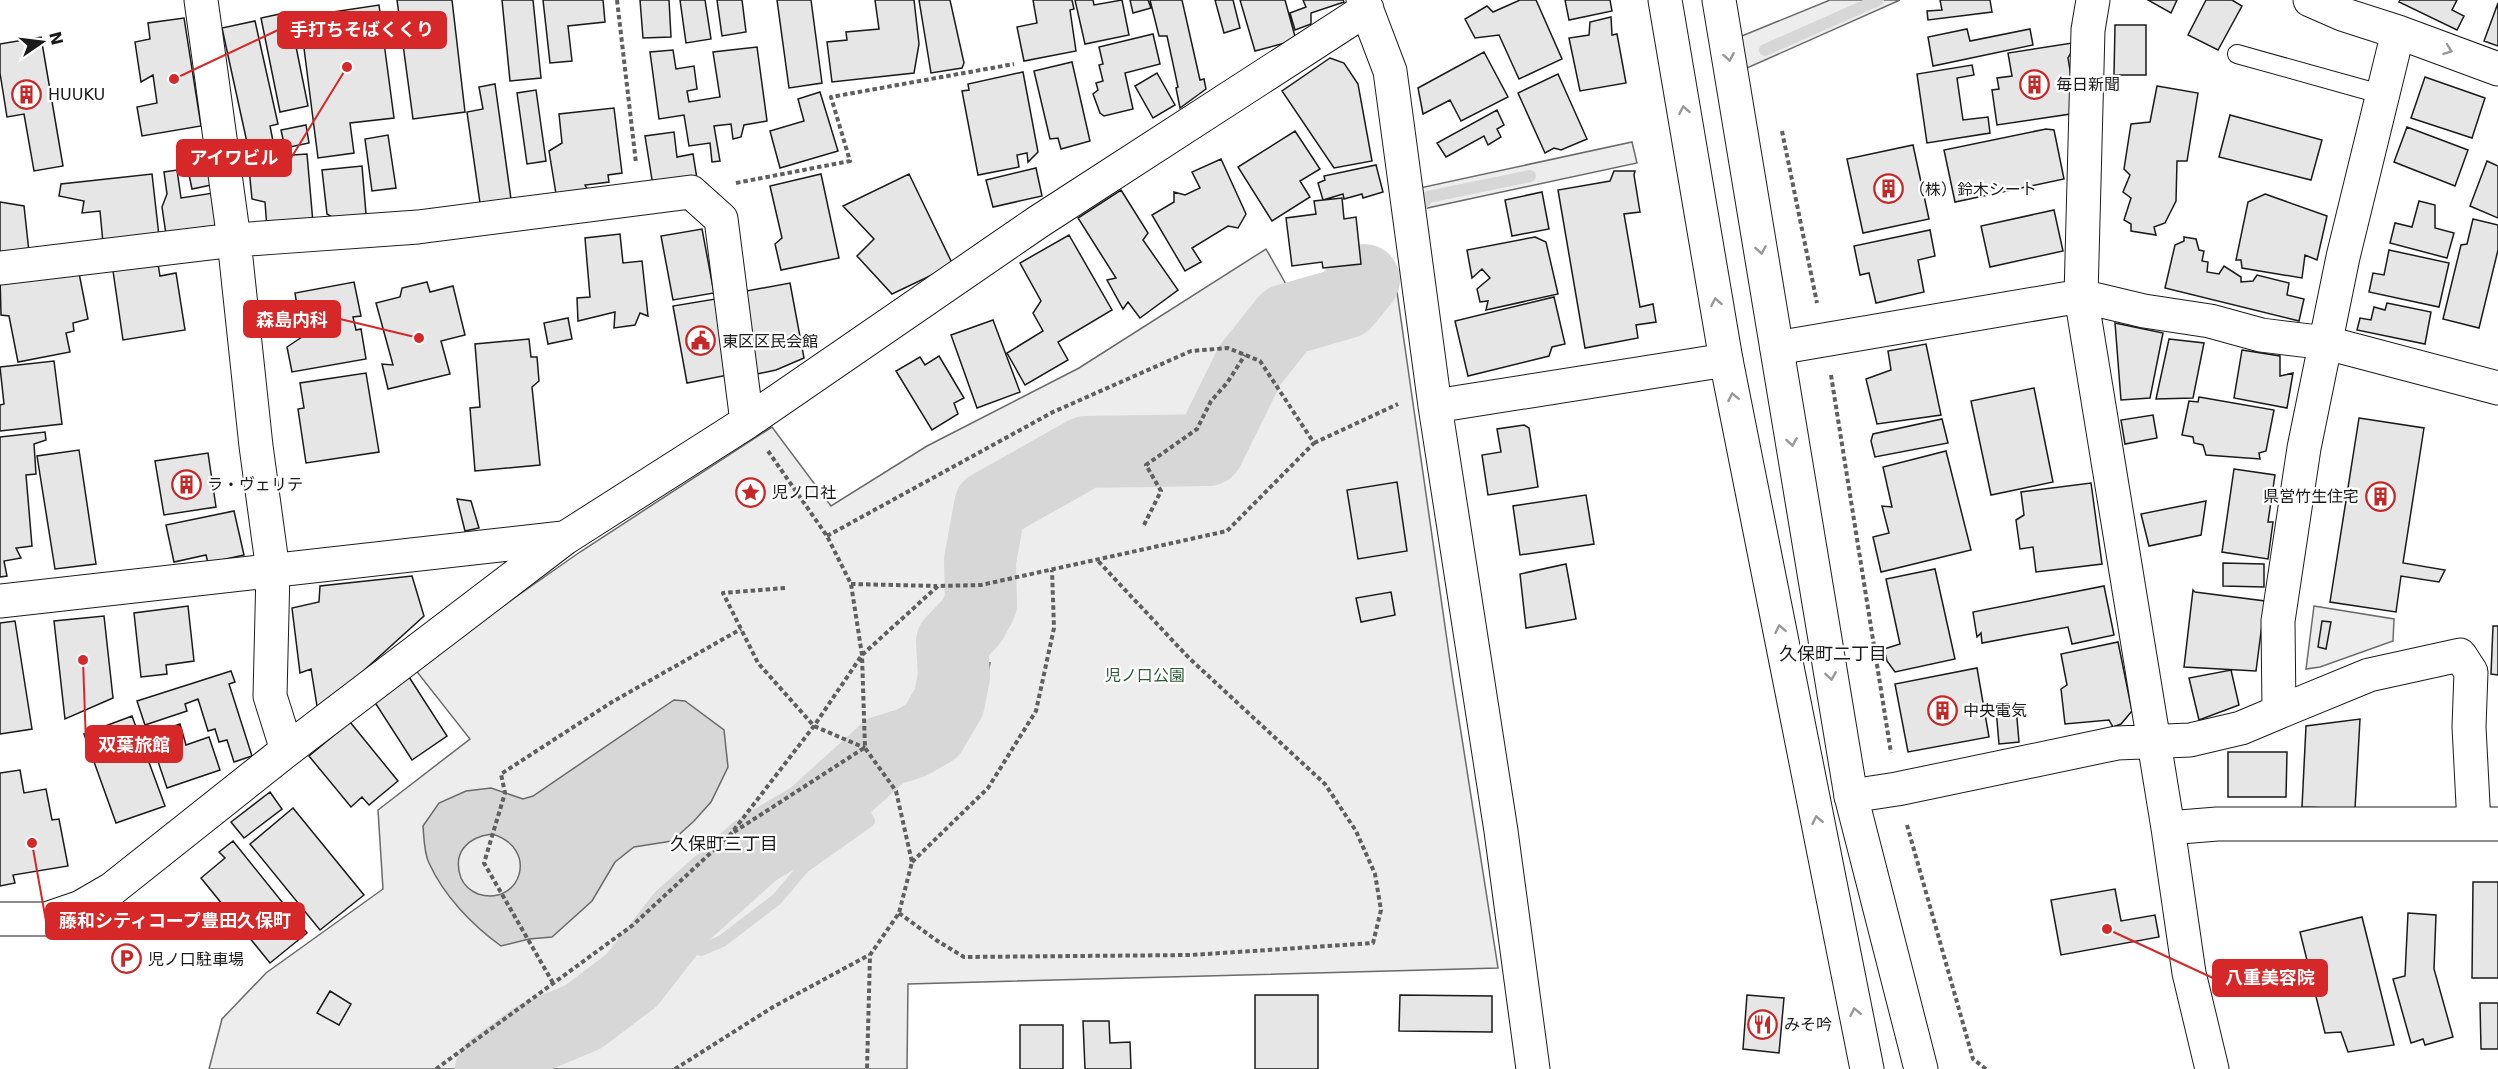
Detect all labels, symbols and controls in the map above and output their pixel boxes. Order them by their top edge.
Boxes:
north arrow [12,12,72,72]
callout: 手打ちそばくくり [278,12,446,48]
text: 手打ちそばくくり [290,19,434,40]
text: N [45,30,67,47]
one-way arrow [2442,43,2453,55]
one-way arrow [1723,53,1735,62]
building icon: 毎日新聞 [2019,68,2051,100]
place label: 毎日新聞 [2056,75,2120,94]
building icon: HUUKU [11,78,43,110]
place label: HUUKU [48,85,105,104]
one-way arrow [1678,105,1690,114]
callout: アイワビル [177,140,291,176]
text: アイワビル [189,147,279,168]
building icon: （株）鈴木シート [1872,173,1904,205]
place label: （株）鈴木シート [1909,180,2037,199]
one-way arrow [1754,245,1766,255]
one-way arrow [1711,297,1723,307]
callout: 森島内科 [244,301,340,337]
text: 森島内科 [256,309,328,330]
public building icon: 東区区民会館 [685,325,717,357]
place label: 東区区民会館 [722,332,818,351]
one-way arrow [1727,392,1740,402]
one-way arrow [1785,437,1798,447]
building icon: ラ・ヴェリテ [170,468,202,500]
place label: ラ・ヴェリテ [207,475,303,494]
place icon: 児ノ口社 [735,476,767,508]
building icon: 県営竹生住宅 [2364,480,2396,512]
place label: 児ノ口社 [772,483,836,502]
place label: 県営竹生住宅 [2263,487,2359,506]
one-way arrow [1774,624,1787,634]
district label: 久保町二丁目 [1779,643,1887,664]
park label: 児ノ口公園 [1105,666,1185,685]
one-way arrow [1824,671,1837,681]
building icon: 中央電気 [1926,694,1958,726]
place label: 中央電気 [1963,701,2027,720]
callout: 双葉旅館 [86,726,182,762]
text: 双葉旅館 [98,734,170,755]
one-way arrow [1812,816,1825,826]
district label: 久保町三丁目 [670,833,778,854]
callout: 藤和シティコープ豊田久保町 [46,903,304,939]
text: 藤和シティコープ豊田久保町 [59,910,291,931]
parking icon: 児ノ口駐車場 [111,943,143,975]
place label: 児ノ口駐車場 [148,950,244,969]
callout: 八重美容院 [2213,960,2327,996]
text: 八重美容院 [2225,967,2315,988]
one-way arrow [1849,1007,1862,1017]
restaurant icon: みそ吟 [1747,1008,1779,1040]
place label: みそ吟 [1784,1015,1832,1034]

